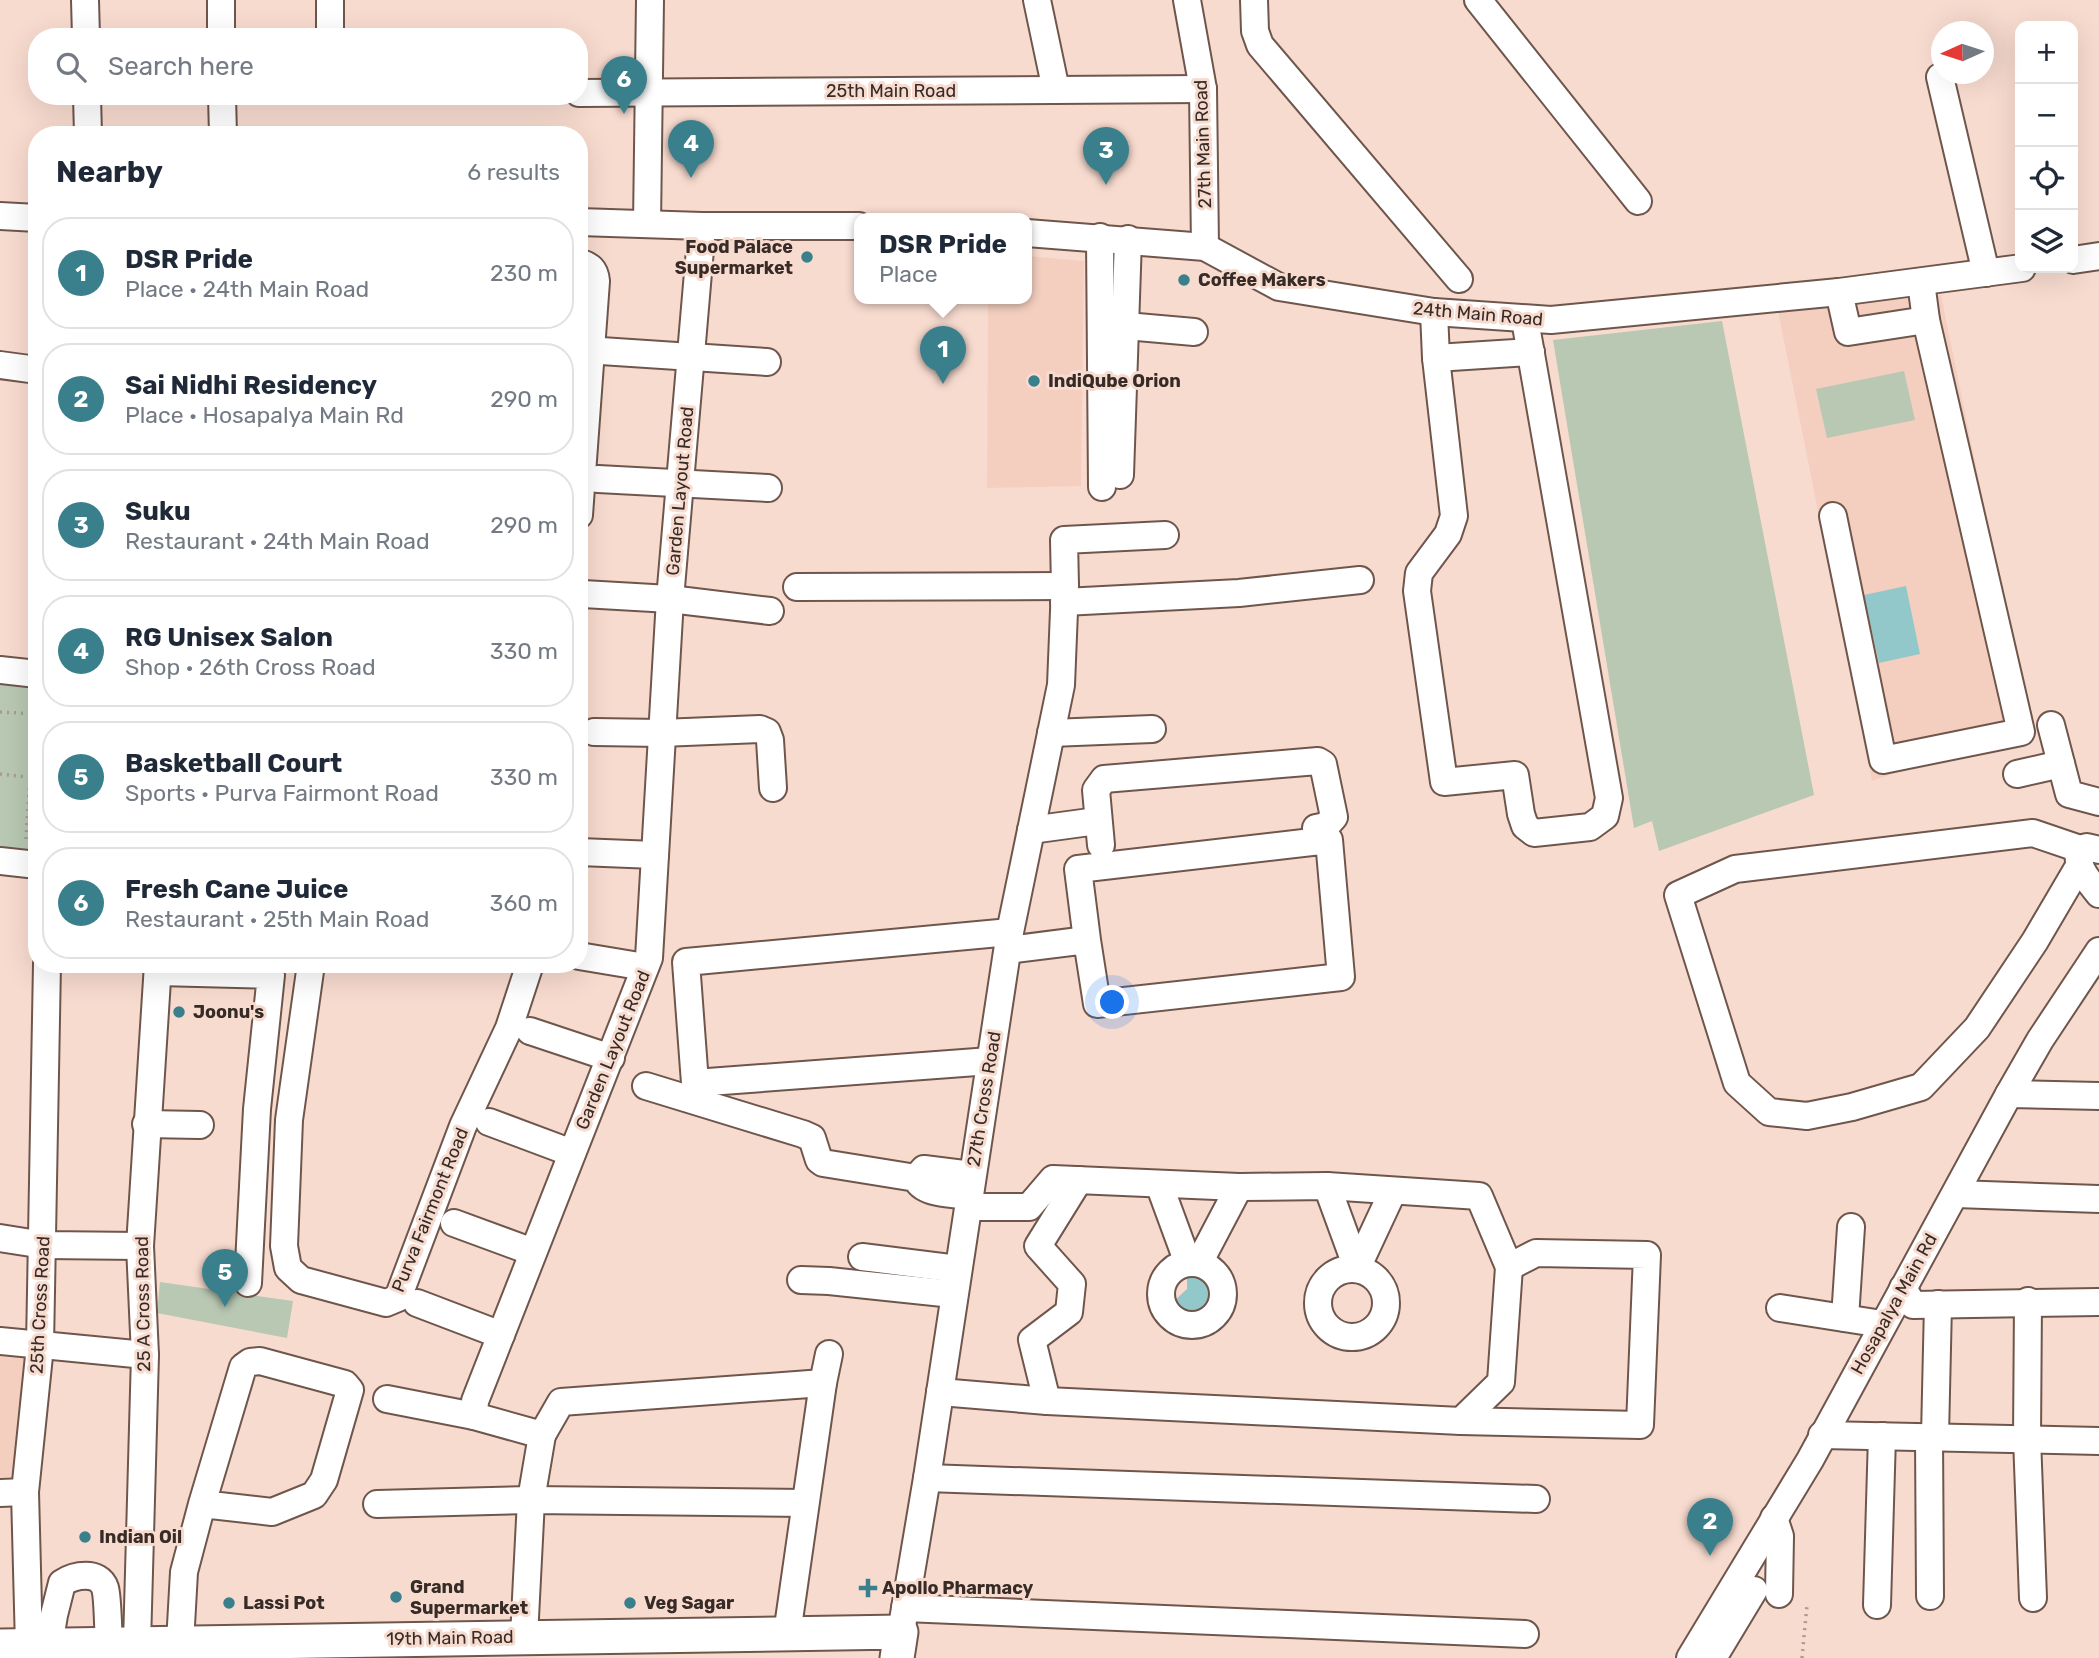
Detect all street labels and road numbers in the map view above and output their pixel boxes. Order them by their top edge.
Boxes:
street label: 27th Main Road [1190,79,1216,209]
street label: 25th Main Road [826,80,956,102]
street label: 24th Main Road [1412,297,1544,331]
street label: Garden Layout Road [662,406,698,576]
street label: Garden Layout Road [571,967,655,1133]
street label: 27th Cross Road [962,1030,1006,1168]
street label: Purva Fairmont Road [387,1124,473,1296]
street label: Hosapalya Main Rd [1846,1230,1942,1378]
street label: 25th Cross Road [25,1235,55,1375]
street label: 25 A Cross Road [131,1236,155,1372]
street label: 19th Main Road [386,1626,514,1650]

